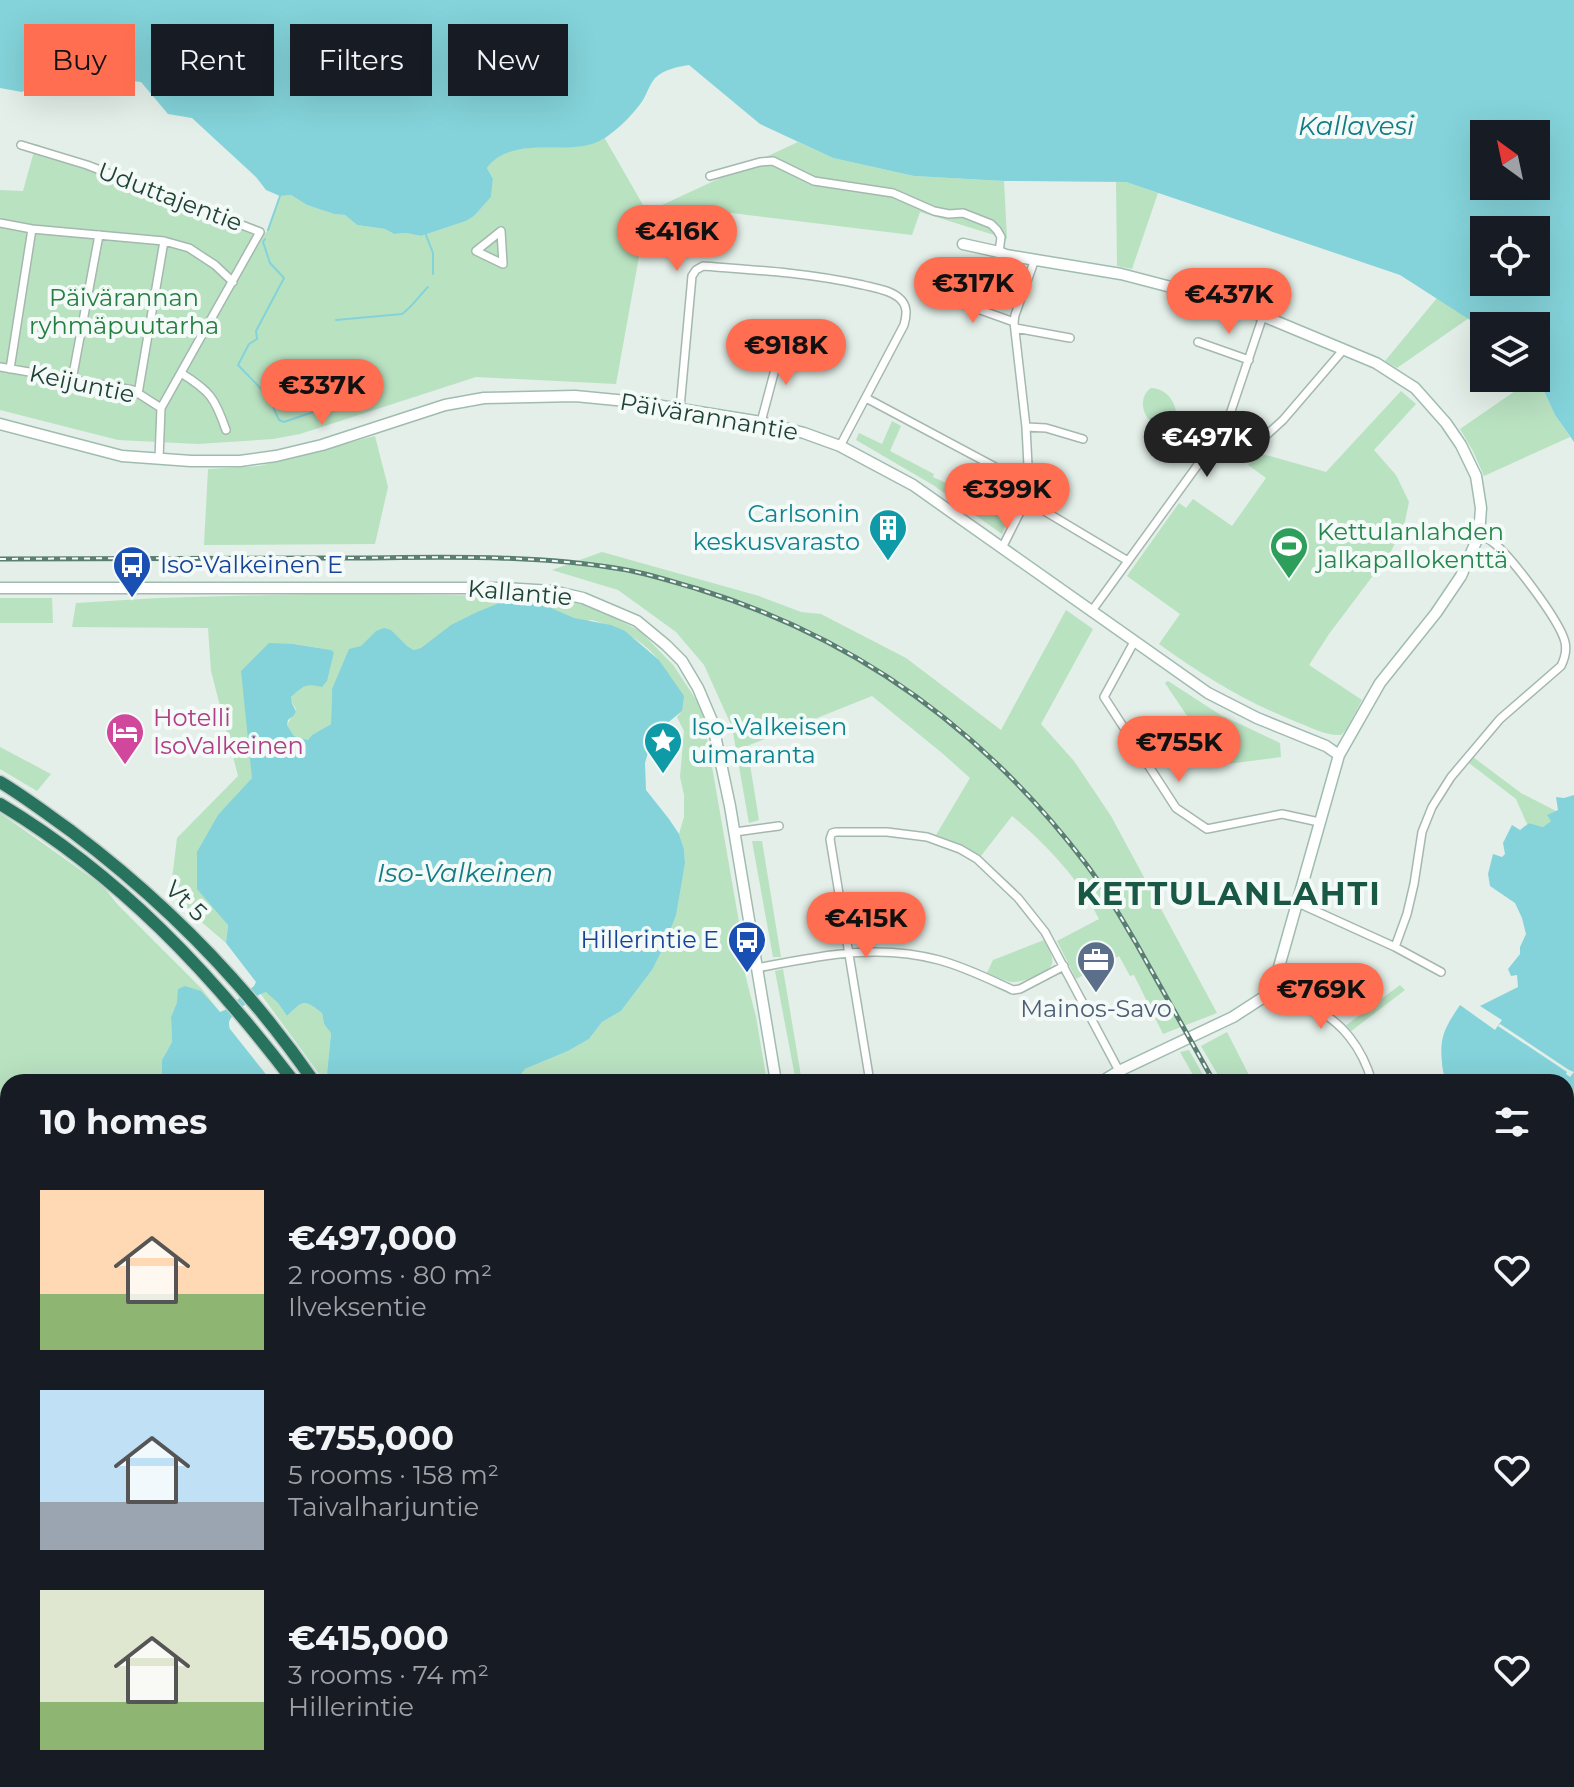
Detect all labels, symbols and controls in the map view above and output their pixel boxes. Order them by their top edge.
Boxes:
chip: Buy [24,24,135,96]
chip: Rent [151,24,274,96]
chip: Filters [290,24,432,96]
chip: New [448,24,568,96]
water label: Kallavesi [1298,110,1415,142]
north arrow [1470,120,1550,200]
map controls [1470,120,1550,392]
street label: Uduttajentie [94,156,246,237]
pin: €416K [621,205,733,273]
text: €416K [635,215,719,247]
button: locate [1470,216,1550,296]
pin: €317K [917,257,1029,325]
text: €317K [932,267,1014,299]
pin: €437K [1173,268,1285,336]
text: €437K [1185,278,1274,310]
park label: Päivärannan ryhmäpuutarha [29,283,219,340]
button: layers [1470,312,1550,392]
pin: €918K [730,319,842,387]
text: €918K [744,329,828,361]
street label: Keijuntie [27,358,137,409]
pin: €337K [266,359,378,427]
text: €337K [279,369,365,401]
street label: Päivärannantie [618,387,800,446]
pin: €497K [1151,411,1263,479]
text: €497K [1162,421,1252,453]
pin: €399K [951,463,1063,531]
text: €399K [963,473,1051,505]
place label: Carlsonin keskusvarasto [693,499,860,556]
building icon: Carlsonin keskusvarasto [867,507,909,562]
place label: Kettulanlahden jalkapallokenttä [1314,517,1508,574]
sports icon: Kettulanlahden jalkapallokenttä [1268,525,1310,580]
bus stop icon: Iso-Valkeinen E [111,544,153,599]
place label: Iso-Valkeinen E [160,550,343,579]
street label: Kallantie [467,573,574,612]
place label: Hotelli IsoValkeinen [153,703,304,760]
hotel icon: Hotelli IsoValkeinen [104,711,146,766]
place label: Iso-Valkeisen uimaranta [691,712,847,769]
pin: €755K [1123,716,1235,784]
place icon: Iso-Valkeisen uimaranta [642,720,684,775]
text: €755K [1136,726,1222,758]
water label: Iso-Valkeinen [377,857,553,889]
street label: Vt 5 [159,874,213,927]
district label: KETTULANLAHTI [1076,874,1382,913]
pin: €415K [810,892,922,960]
text: €415K [825,902,907,934]
bus stop icon: Hillerintie E [726,919,768,974]
place label: Hillerintie E [580,925,719,954]
office icon: Mainos-Savo [1075,939,1117,994]
pin: €769K [1265,963,1377,1031]
text: €769K [1276,973,1366,1005]
place label: Mainos-Savo [1020,994,1172,1023]
icon: filters [1490,1100,1534,1144]
text: 10 homes [40,1101,207,1143]
text: €497,000 [288,1217,457,1259]
icon: home [104,1222,200,1318]
icon: heart [1490,1248,1534,1292]
text: 2 rooms · 80 m² [288,1259,492,1291]
text: Ilveksentie [288,1291,427,1323]
text: €755,000 [288,1417,454,1459]
icon: home [104,1422,200,1518]
icon: heart [1490,1448,1534,1492]
text: 5 rooms · 158 m² [288,1459,499,1491]
text: Taivalharjuntie [288,1491,479,1523]
text: €415,000 [288,1617,449,1659]
icon: home [104,1622,200,1718]
icon: heart [1490,1648,1534,1692]
text: 3 rooms · 74 m² [288,1659,489,1691]
text: Hillerintie [288,1691,414,1723]

